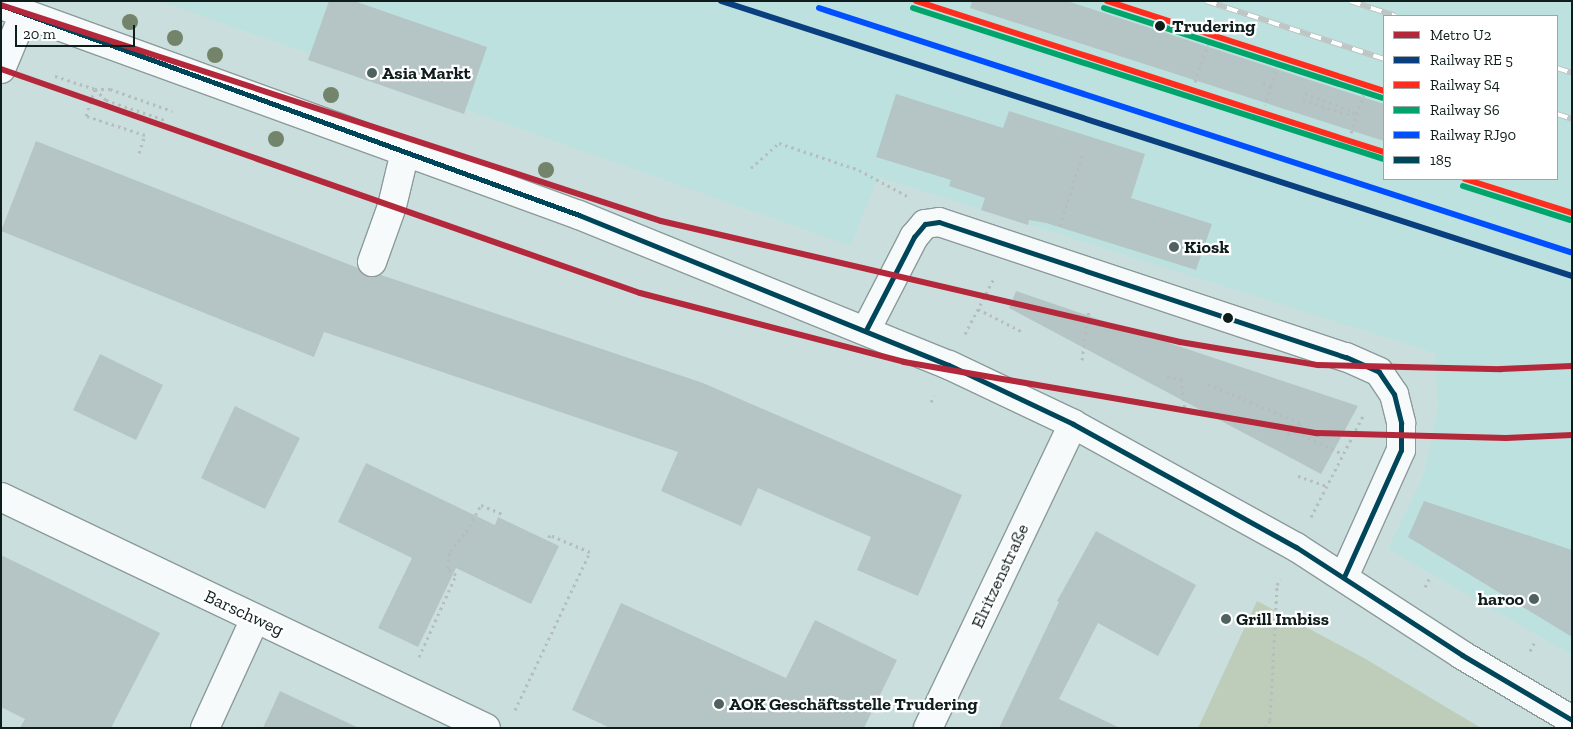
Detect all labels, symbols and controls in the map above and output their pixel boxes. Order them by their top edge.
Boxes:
scale bar [18,15,138,47]
place label: Trudering [1172,15,1255,37]
legend [1383,15,1558,180]
marker: Trudering [1152,18,1168,34]
text: 20 m [23,25,56,43]
text: Metro U2 [1430,26,1491,44]
text: Railway RE 5 [1430,51,1513,69]
place label: Asia Markt [382,62,471,84]
marker: Asia Markt [366,67,378,79]
text: Railway S4 [1430,76,1500,94]
text: Railway S6 [1430,101,1500,119]
text: Railway RJ90 [1430,126,1516,144]
text: 185 [1430,151,1452,169]
place label: Kiosk [1184,236,1229,258]
marker: Kiosk [1168,241,1180,253]
unlabelled marker [1223,313,1233,323]
street label: Elritzenstraße [966,520,1034,632]
street label: Barschweg [201,585,287,641]
place label: haroo [1478,588,1524,610]
marker: haroo [1528,593,1540,605]
place label: Grill Imbiss [1236,608,1329,630]
marker: Grill Imbiss [1220,613,1232,625]
place label: AOK Geschäftsstelle Trudering [729,693,978,715]
marker: AOK Geschäftsstelle Trudering [713,698,725,710]

